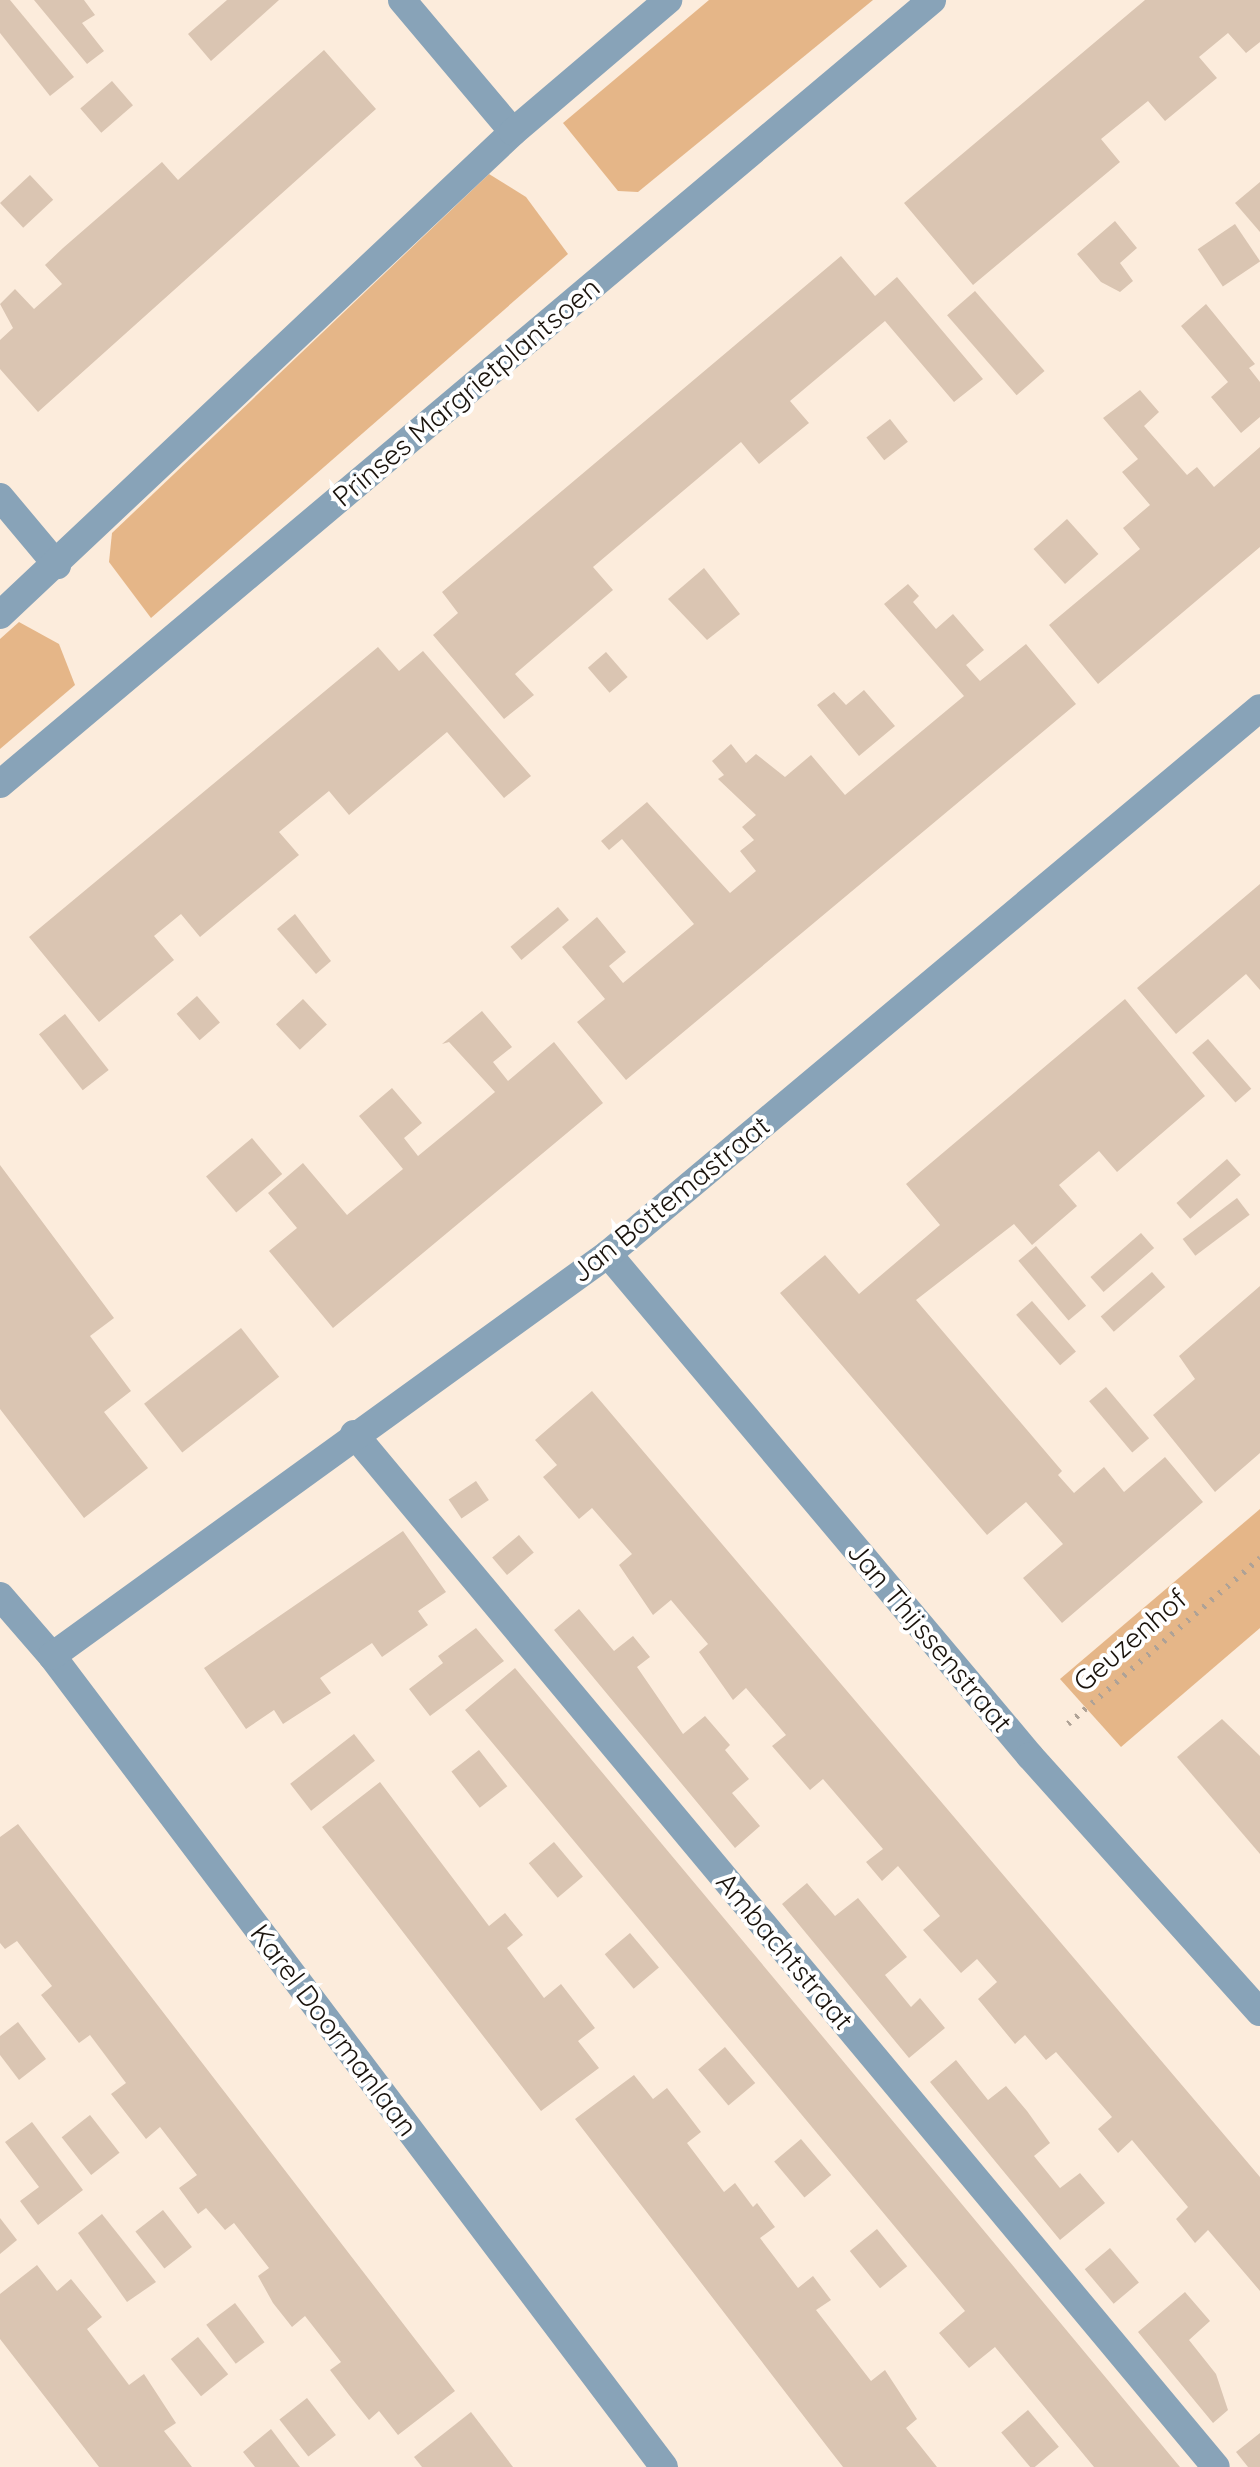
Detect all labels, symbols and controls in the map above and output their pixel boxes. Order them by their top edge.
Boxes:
street label: Prinses Margrietplantsoen [326,270,606,514]
street label: Jan Bottemastraat [564,1109,776,1289]
street label: Jan Thijssenstraat [841,1535,1019,1739]
street label: Geuzenhof [1066,1582,1194,1698]
street label: Ambachtstraat [710,1866,860,2036]
street label: Karel Doormanlaan [243,1917,425,2143]

